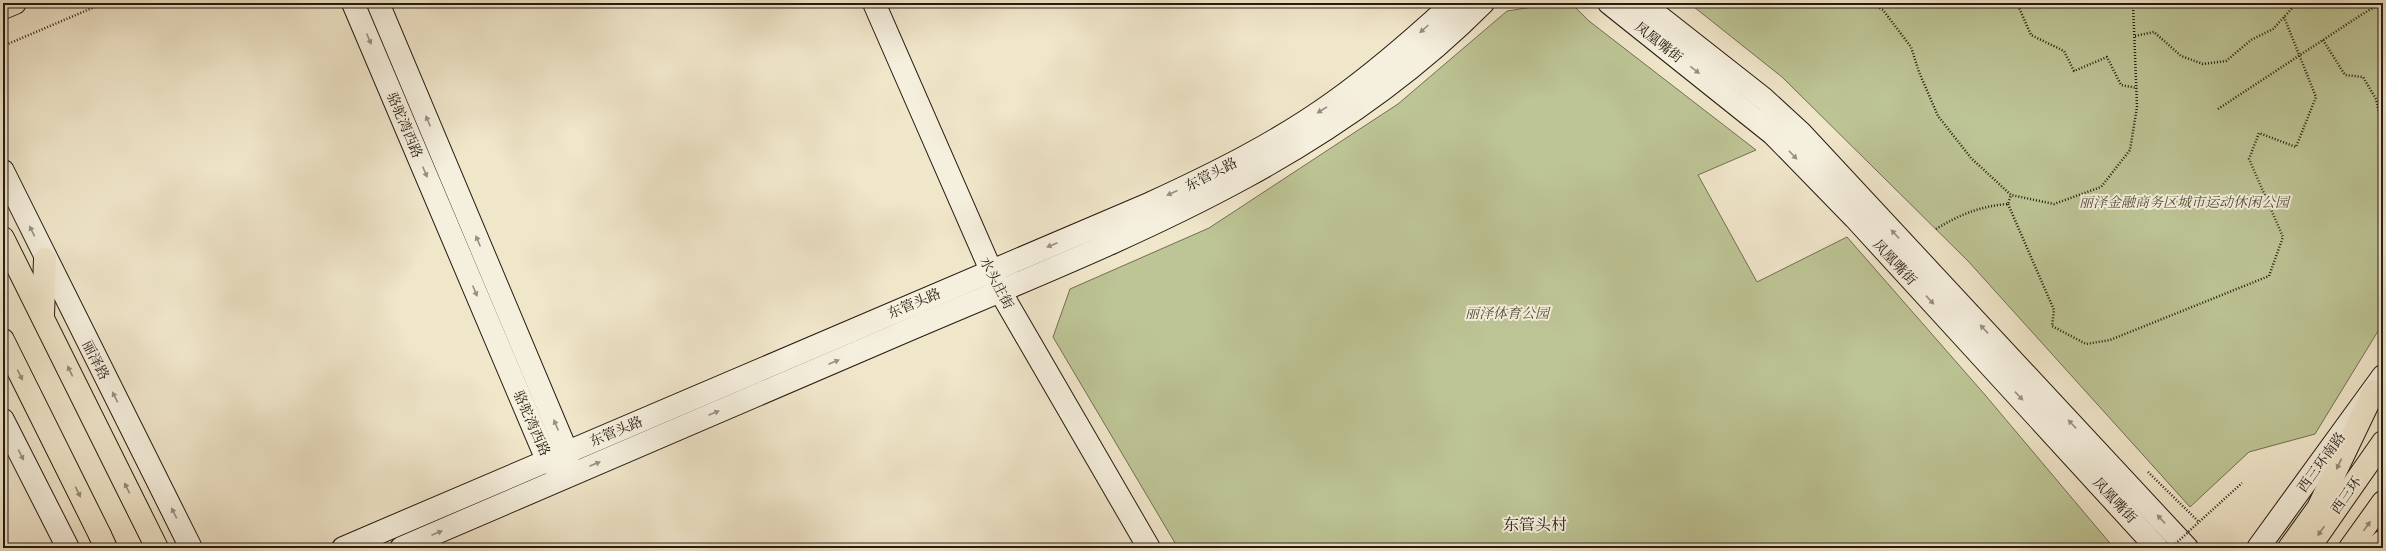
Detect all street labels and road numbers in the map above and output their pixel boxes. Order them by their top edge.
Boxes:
street label: 凤凰嘴街 [1631,18,1686,67]
street label: 骆驼湾西路 [382,90,426,161]
street label: 东管头路 [1182,154,1240,196]
street label: 凤凰嘴街 [1869,236,1920,289]
street label: 水头庄街 [975,254,1017,312]
street label: 东管头路 [885,285,944,323]
street label: 丽泽路 [78,338,113,383]
street label: 骆驼湾西路 [509,388,554,459]
street label: 东管头路 [587,413,646,451]
street label: 西三环南路 [2294,429,2348,495]
street label: 西三环 [2327,473,2365,517]
street label: 凤凰嘴街 [2089,474,2140,527]

